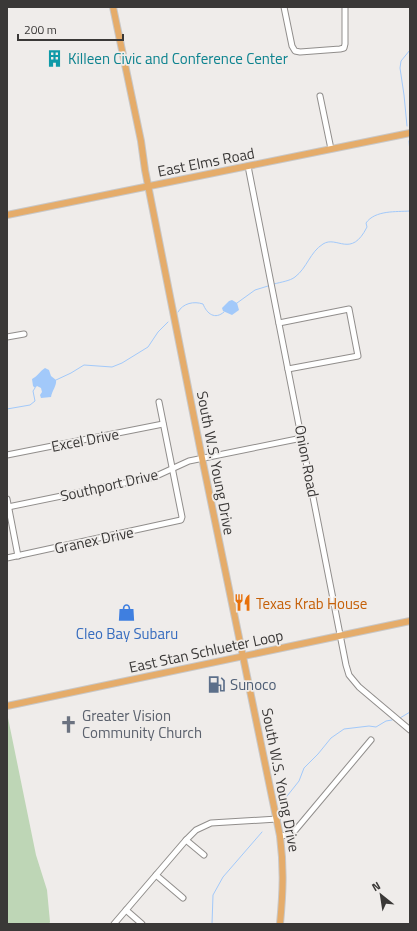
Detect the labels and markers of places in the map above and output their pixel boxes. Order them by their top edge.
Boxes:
place label: Killeen Civic and Conference Center [68,47,288,70]
building icon: Killeen Civic and Conference Center [45,48,65,68]
place label: Texas Krab House [256,592,367,615]
restaurant icon: Texas Krab House [233,593,253,613]
shop icon: Cleo Bay Subaru [117,602,137,622]
place label: Cleo Bay Subaru [76,622,178,645]
place label: Sunoco [230,673,277,696]
fuel station icon: Sunoco [207,674,227,694]
place label: Greater Vision Community Church [82,704,202,744]
church icon: Greater Vision Community Church [59,714,79,734]

